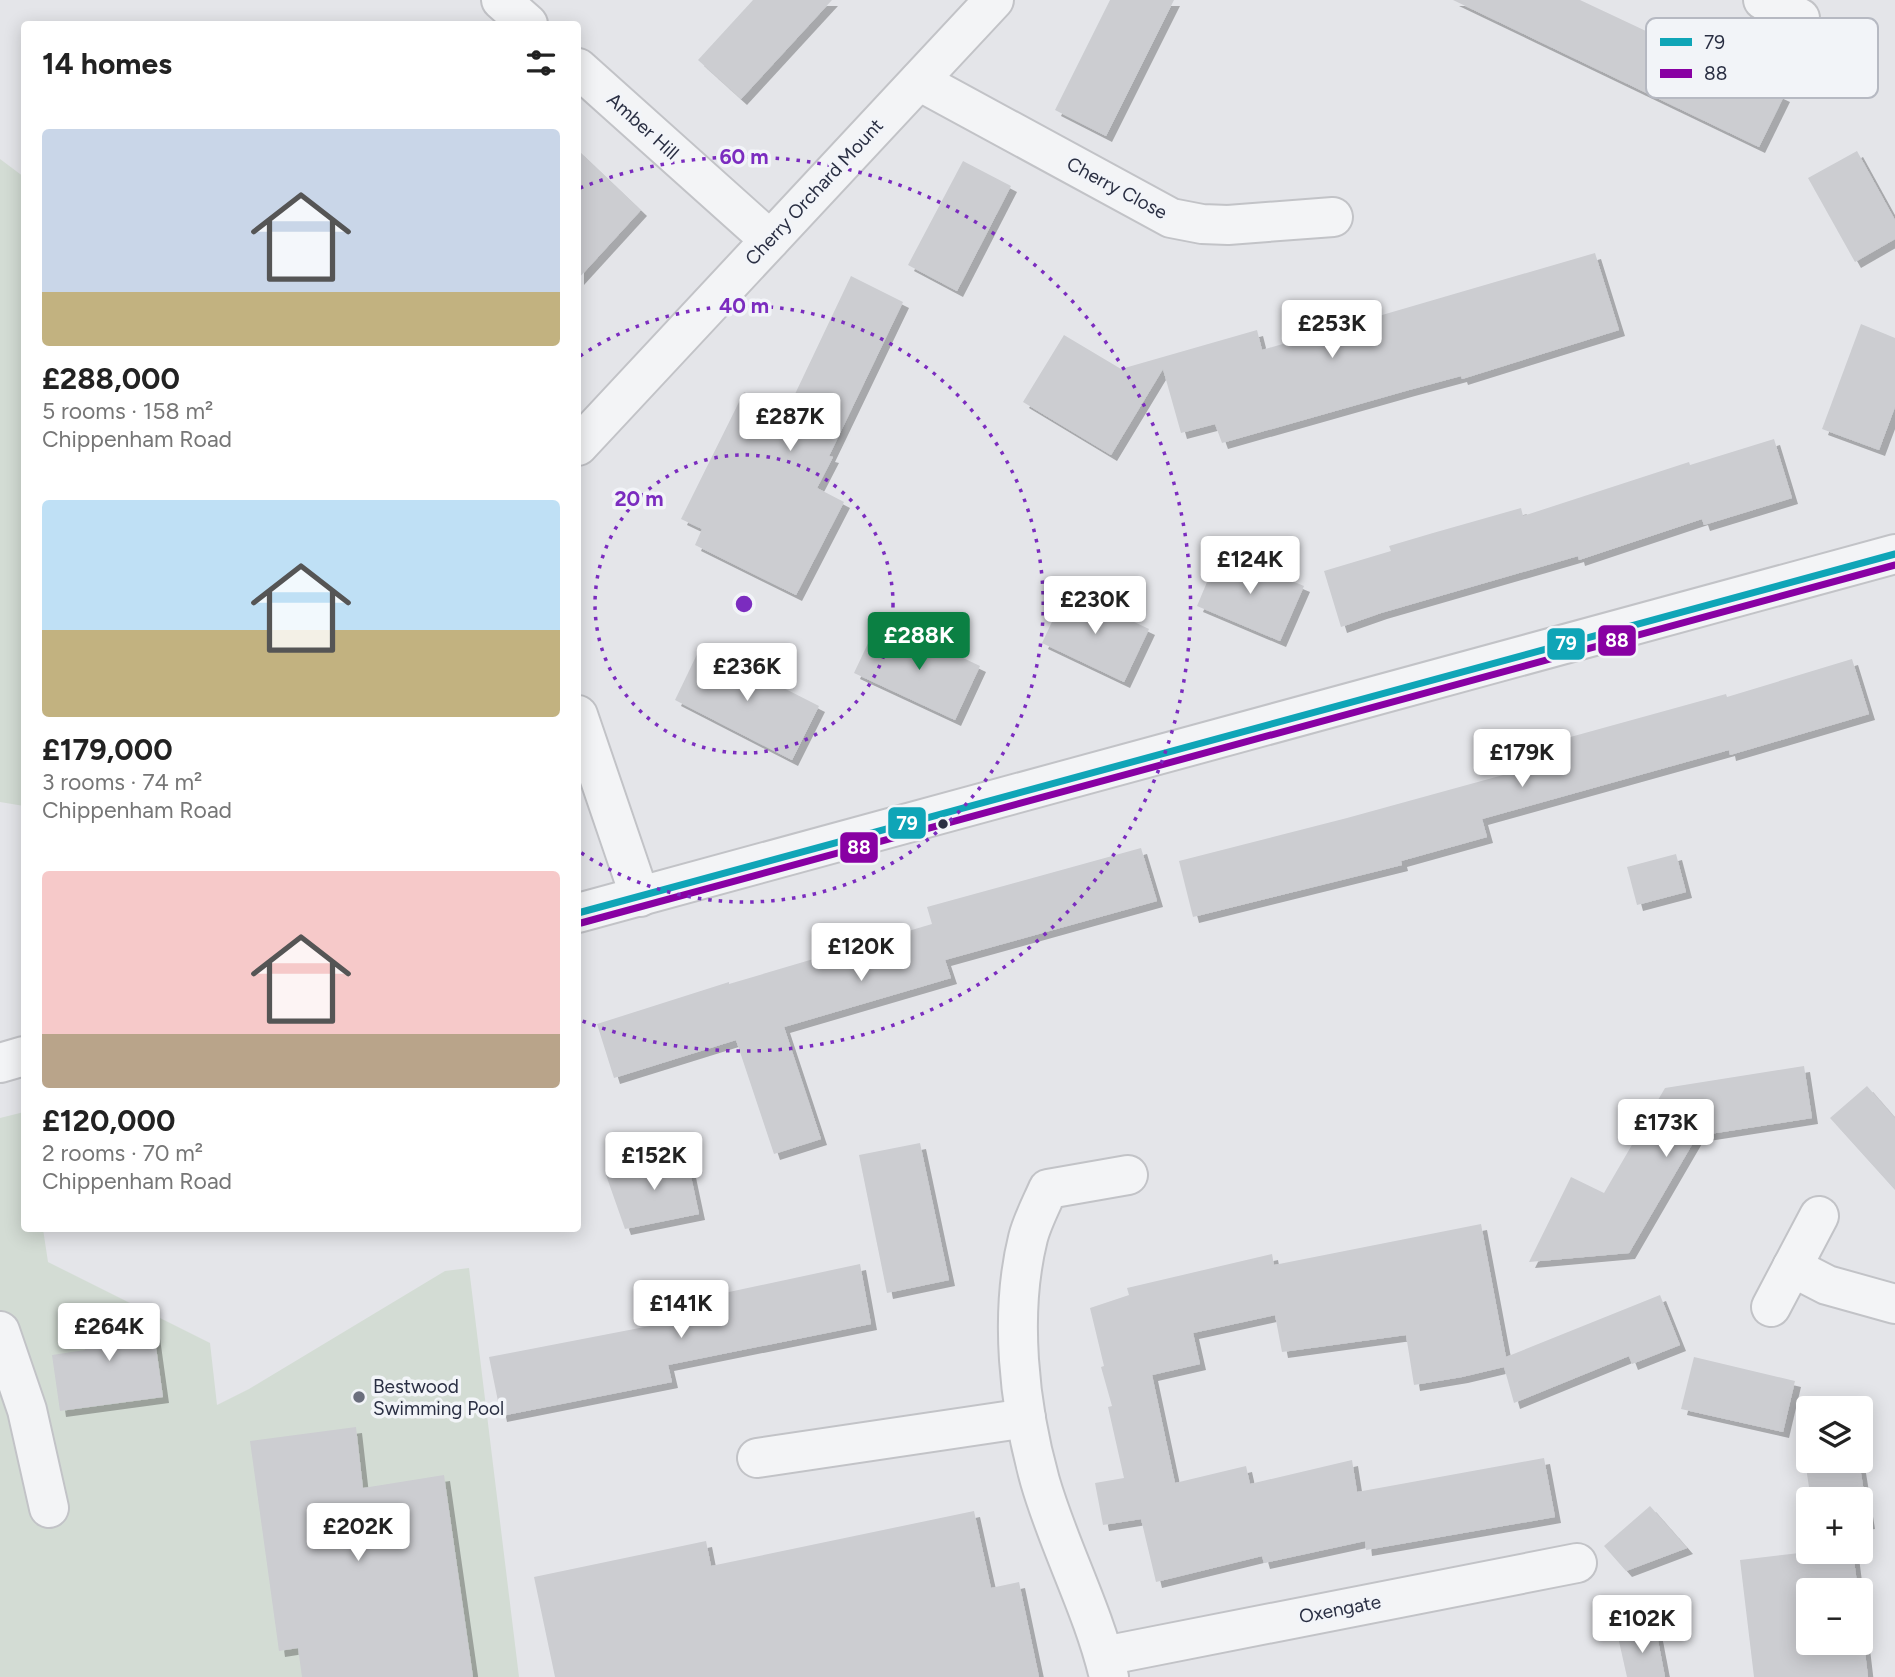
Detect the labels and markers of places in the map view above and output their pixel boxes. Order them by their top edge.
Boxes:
pin: £253K [1283,300,1381,360]
pin: £287K [741,393,839,453]
pin: £124K [1201,536,1299,596]
pin: £230K [1046,576,1144,636]
centre of rings [732,592,756,616]
pin: £288K [870,612,968,672]
pin: £236K [698,644,796,703]
pin: £179K [1473,730,1571,789]
unlabelled marker [936,817,950,831]
pin: £120K [812,923,910,983]
pin: £173K [1617,1100,1715,1159]
pin: £152K [605,1132,703,1192]
pin: £141K [632,1280,730,1340]
pin: £264K [60,1304,158,1363]
place label: Bestwood Swimming Pool [373,1375,504,1420]
marker: Bestwood Swimming Pool [351,1389,367,1405]
pin: £202K [309,1504,407,1563]
pin: £102K [1593,1596,1691,1655]

